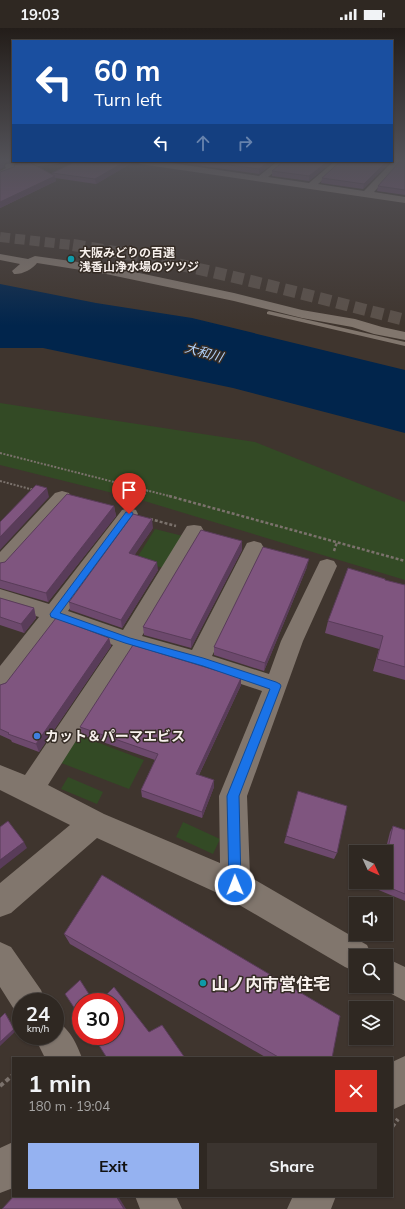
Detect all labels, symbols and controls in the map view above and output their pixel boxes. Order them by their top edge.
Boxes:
text: 19:03 [20,5,60,24]
text: 60 m [94,53,160,88]
icon: left [28,56,80,108]
text: Turn left [94,88,162,111]
icon: left [150,132,172,154]
icon: ahead [192,132,214,154]
icon: right [234,132,256,154]
place label: 大阪みどりの百選 浅香山浄水場のツツジ [79,245,199,274]
marker: 大阪みどりの百選 浅香山浄水場のツツジ [66,254,76,264]
water label: 大和川 [183,339,227,366]
pin [112,473,146,514]
icon: arrive [118,479,140,501]
place label: カット＆パーマエビス [45,727,185,745]
marker: カット＆パーマエビス [32,731,42,741]
north arrow [349,845,393,889]
map controls [349,845,393,1045]
position arrow [214,864,256,906]
button: sound [349,897,393,941]
button: search [349,949,393,993]
place label: 山ノ内市営住宅 [211,973,330,994]
marker: 山ノ内市営住宅 [198,978,208,988]
speed limit sign: 30 [72,993,124,1045]
text: 24 [26,1001,50,1026]
button: layers [349,1001,393,1045]
text: km/h [27,1022,49,1035]
text: 1 min [28,1068,91,1098]
button: close [335,1070,377,1112]
text: 180 m · 19:04 [28,1098,110,1114]
button: Exit [28,1143,199,1189]
button: Share [207,1143,377,1189]

